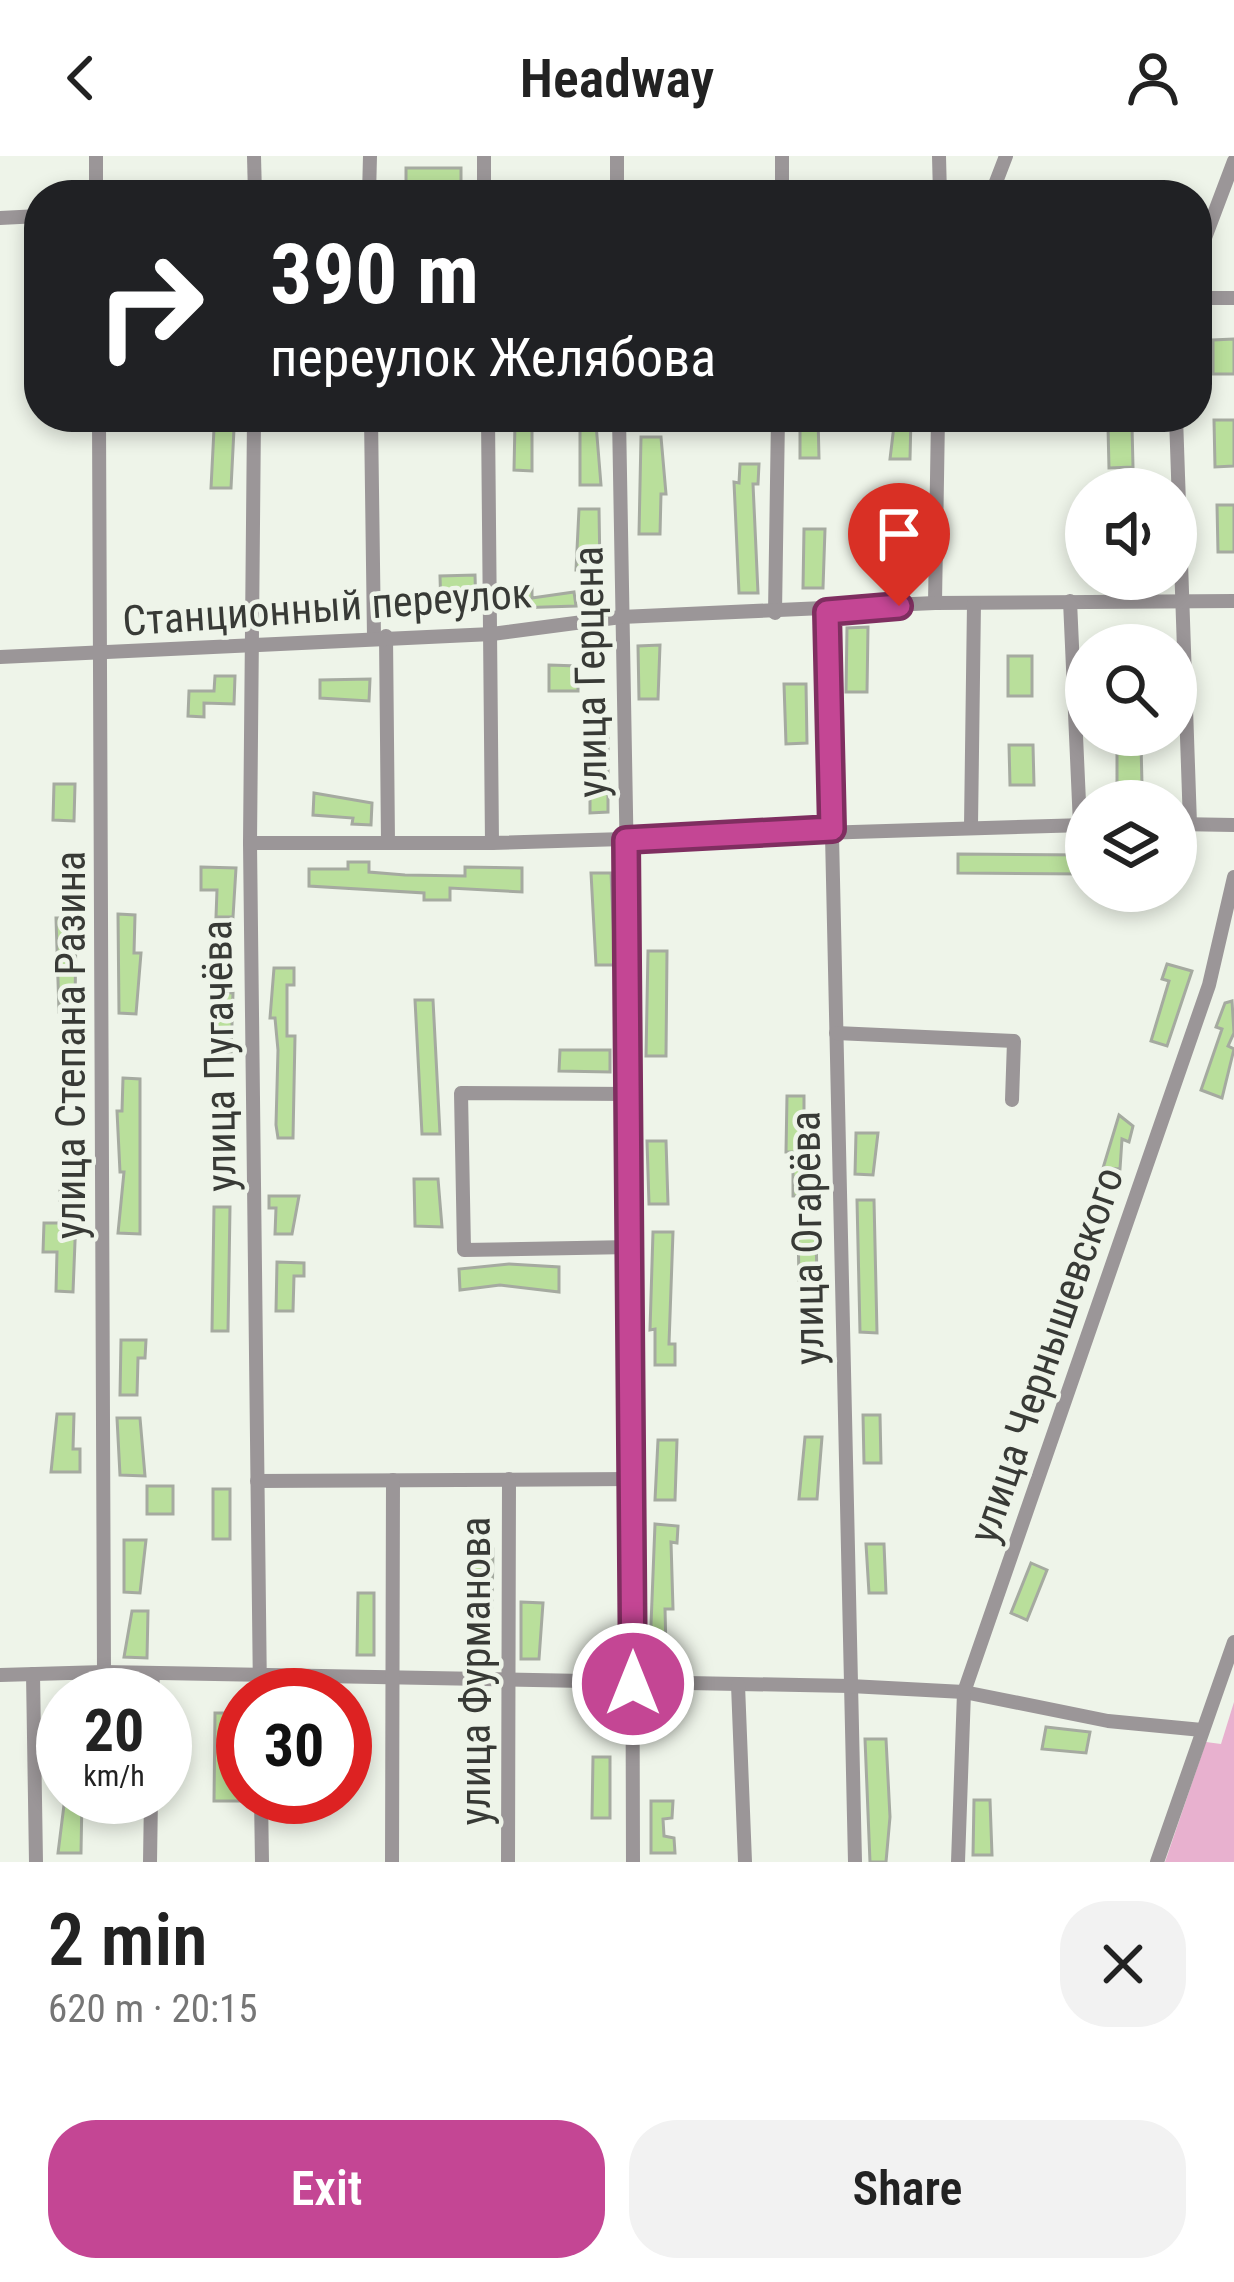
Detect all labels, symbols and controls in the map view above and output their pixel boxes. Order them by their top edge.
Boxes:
icon: back [48,45,114,111]
icon: person [1120,45,1186,111]
text: Headway [520,47,714,110]
text: 390 m [270,225,479,324]
icon: right [72,228,228,384]
text: переулок Желябова [270,326,716,389]
map controls [1065,468,1197,912]
button: sound [1065,468,1197,600]
pin [848,483,950,606]
icon: arrive [866,501,932,567]
street label: улица Герцена [563,546,617,798]
street label: Станционный переулок [121,568,533,646]
button: search [1065,624,1197,756]
button: layers [1065,780,1197,912]
street label: улица Степана Разина [46,851,95,1239]
street label: улица Пугачёва [192,920,246,1192]
street label: улица Огарёва [780,1111,834,1365]
street label: улица Чернышевского [959,1161,1133,1549]
street label: улица Фурманова [451,1517,500,1825]
position arrow [570,1621,696,1747]
speed limit sign: 30 [216,1668,372,1824]
text: 20 [84,1695,144,1766]
text: km/h [83,1758,145,1793]
text: 2 min [48,1898,207,1983]
button: close [1060,1901,1186,2027]
text: 620 m · 20:15 [48,1986,258,2032]
button: Exit [48,2120,605,2258]
button: Share [629,2120,1186,2258]

